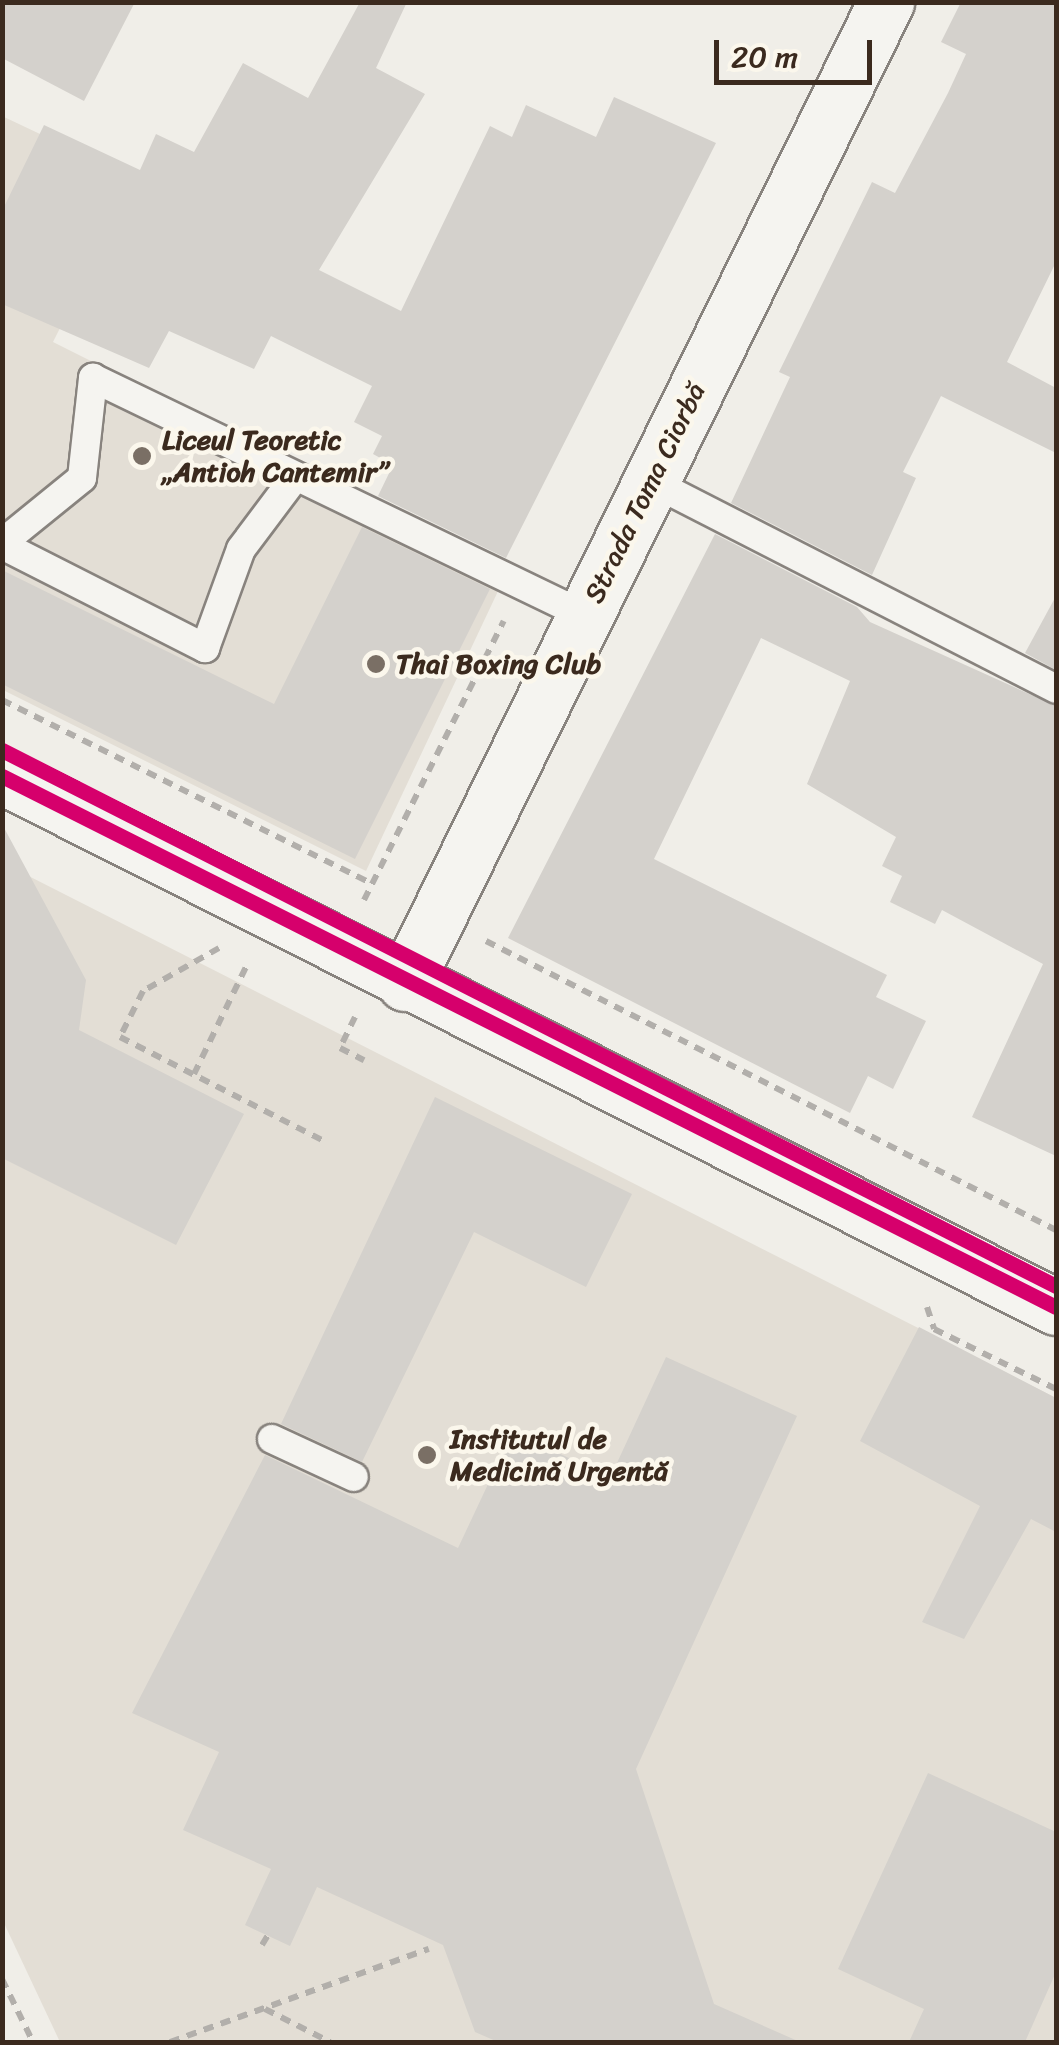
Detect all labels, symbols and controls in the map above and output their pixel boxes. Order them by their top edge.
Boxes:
scale bar [719,20,876,82]
text: 20 m [731,30,798,84]
street label: Strada Toma Ciorbă [577,377,713,609]
place label: Liceul Teoretic „Antioh Cantemir” [162,423,388,489]
marker: Liceul Teoretic „Antioh Cantemir” [131,445,153,467]
place label: Thai Boxing Club [396,647,601,681]
marker: Thai Boxing Club [365,653,387,675]
place label: Institutul de Medicină Urgentă [450,1422,668,1488]
marker: Institutul de Medicină Urgentă [414,1442,440,1468]

